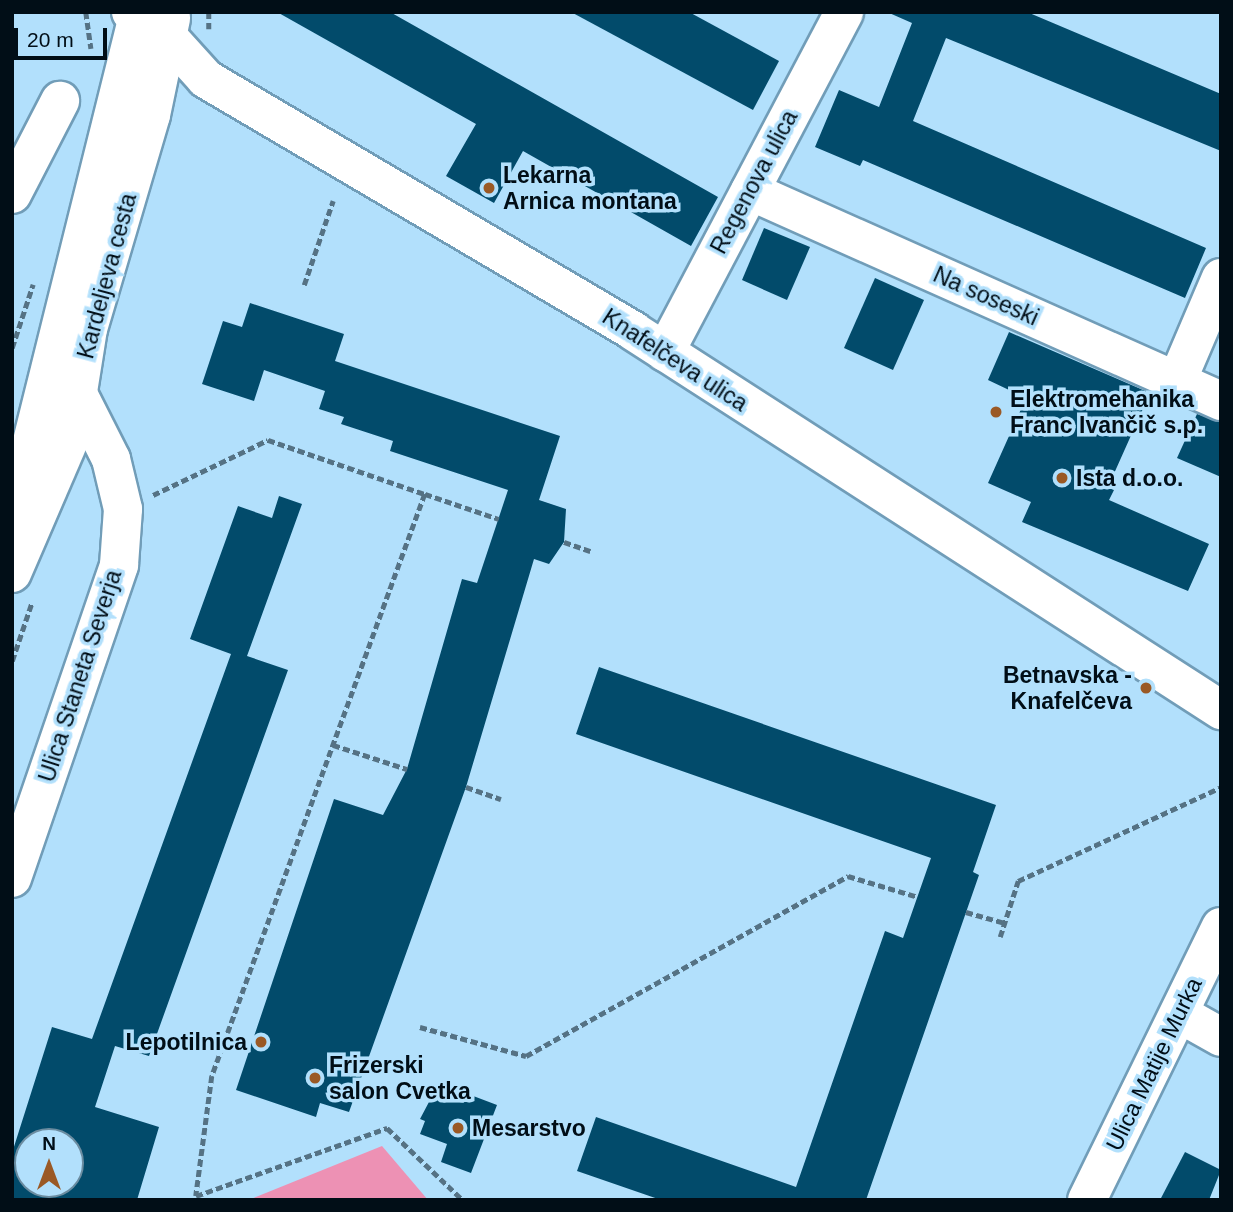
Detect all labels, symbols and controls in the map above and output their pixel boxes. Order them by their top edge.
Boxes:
scale bar [18,14,110,58]
text: 20 m [27,28,74,51]
street label: Regenova ulica [705,106,803,258]
place label: Lekarna Arnica montana [503,161,677,215]
marker: Lekarna Arnica montana [481,180,497,196]
street label: Kardeljeva cesta [72,190,142,362]
street label: Na soseski [929,261,1043,331]
street label: Knafelčeva ulica [597,303,753,417]
place label: Elektromehanika Franc Ivančič s.p. [1010,385,1203,439]
marker: Elektromehanika Franc Ivančič s.p. [988,404,1004,420]
place label: Ista d.o.o. [1076,464,1183,492]
marker: Ista d.o.o. [1054,470,1070,486]
street label: Ulica Staneta Severja [33,567,127,785]
place label: Betnavska - Knafelčeva [1003,661,1132,715]
marker: Betnavska - Knafelčeva [1138,680,1154,696]
street label: Ulica Matije Murka [1100,973,1208,1155]
place label: Lepotilnica [126,1028,247,1056]
marker: Lepotilnica [253,1034,269,1050]
place label: Frizerski salon Cvetka [329,1051,471,1105]
marker: Frizerski salon Cvetka [307,1070,323,1086]
place label: Mesarstvo [472,1114,586,1142]
marker: Mesarstvo [450,1120,466,1136]
north arrow [14,1128,84,1198]
text: N [42,1133,56,1154]

